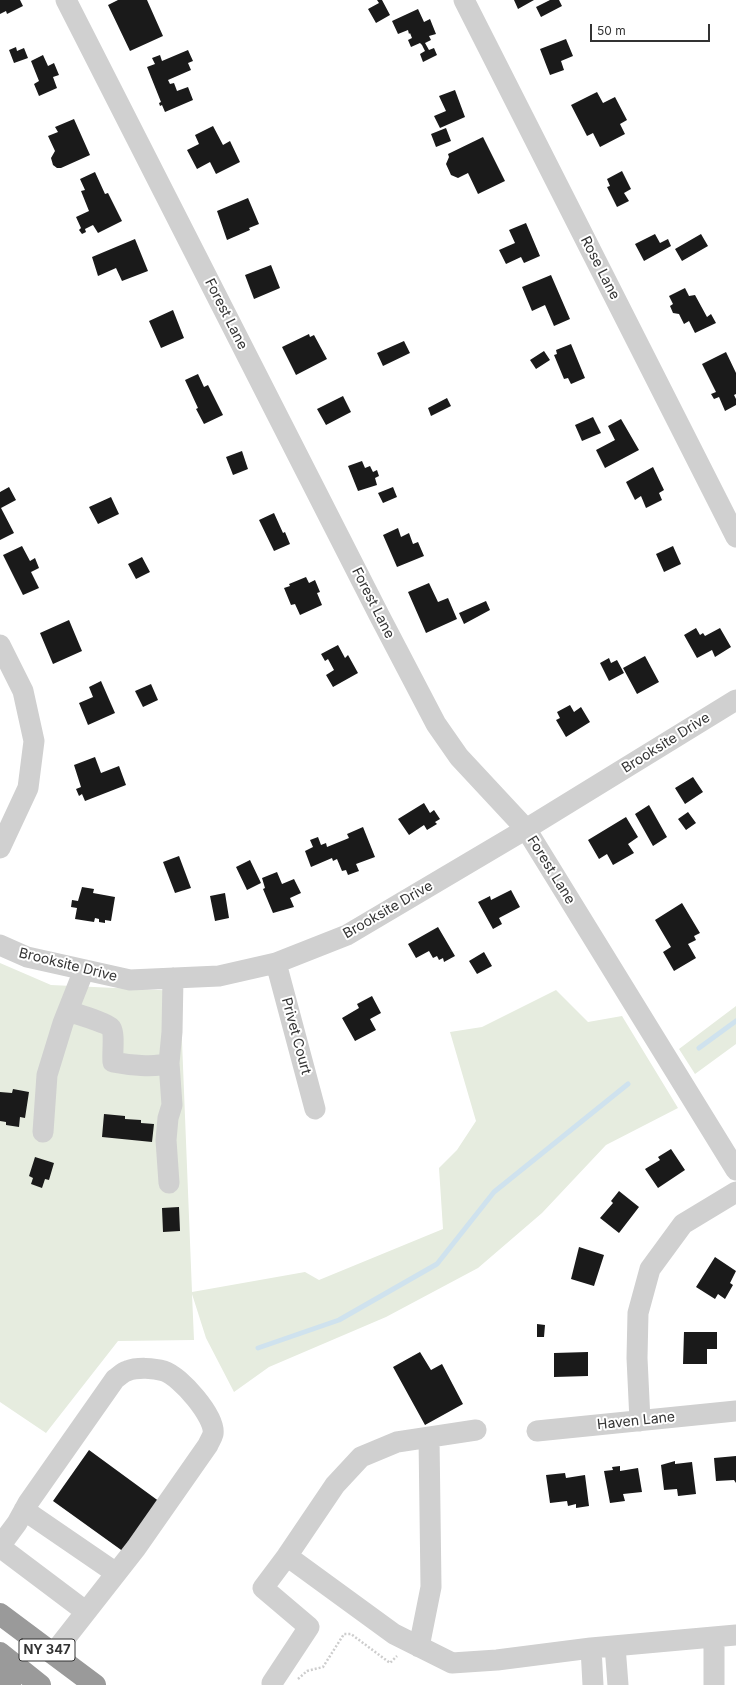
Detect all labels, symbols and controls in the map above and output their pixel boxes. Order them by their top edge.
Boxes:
scale bar [592,16,712,42]
text: 50 m [597,23,626,38]
street label: Rose Lane [577,233,623,303]
street label: Forest Lane [201,276,251,352]
street label: Forest Lane [348,565,398,641]
street label: Brooksite Drive [619,709,713,777]
street label: Forest Lane [523,833,579,907]
street label: Brooksite Drive [340,878,436,942]
street label: Brooksite Drive [17,945,119,985]
street label: Privet Court [278,996,314,1076]
street label: Haven Lane [596,1409,676,1433]
road number: NY 347 [19,1639,75,1661]

